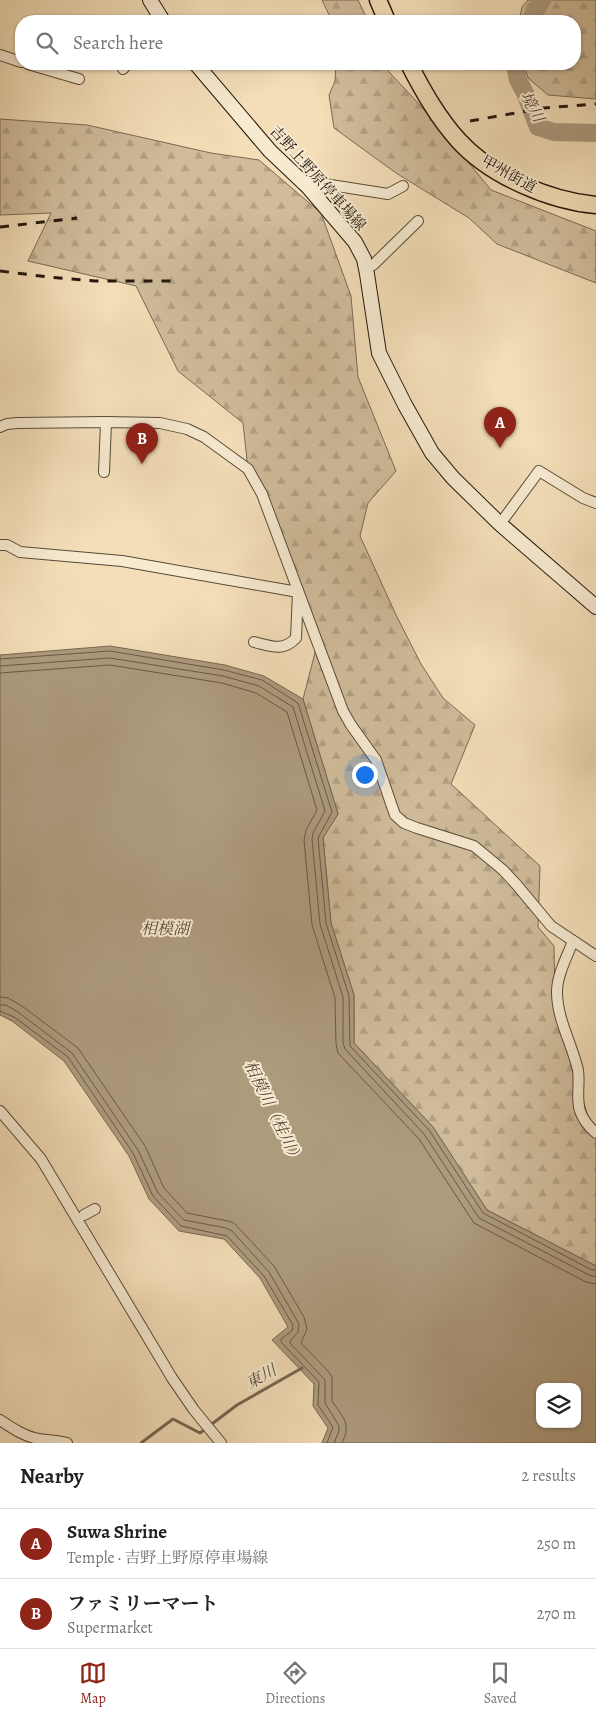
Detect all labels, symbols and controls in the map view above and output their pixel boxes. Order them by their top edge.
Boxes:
search box [15,15,581,70]
icon: search [33,29,61,57]
text: Search here [73,30,163,56]
water label: 境川 [515,88,550,128]
street label: 吉野上野原停車場線 [265,121,371,235]
street label: 甲州街道 [478,151,540,197]
pin: A [484,407,516,448]
pin: B [126,423,158,464]
your location [352,762,378,788]
water label: 相模湖 [141,918,192,940]
water label: 相模川（桂川） [239,1057,307,1167]
water label: 東川 [242,1359,282,1394]
map controls [536,1383,581,1428]
button: layers [536,1383,581,1428]
text: Nearby [20,1462,83,1490]
text: 2 results [521,1465,576,1487]
text: Suwa Shrine [67,1519,167,1545]
text: A [31,1533,41,1555]
text: 250 m [537,1533,576,1555]
text: Temple · 吉野上野原停車場線 [67,1547,268,1569]
text: ファミリーマート [67,1591,219,1617]
text: B [31,1603,41,1625]
text: 270 m [537,1603,576,1625]
text: Supermarket [67,1617,153,1639]
tab: Map [79,1659,107,1708]
tab: Directions [265,1659,325,1708]
tab: Saved [484,1659,517,1708]

